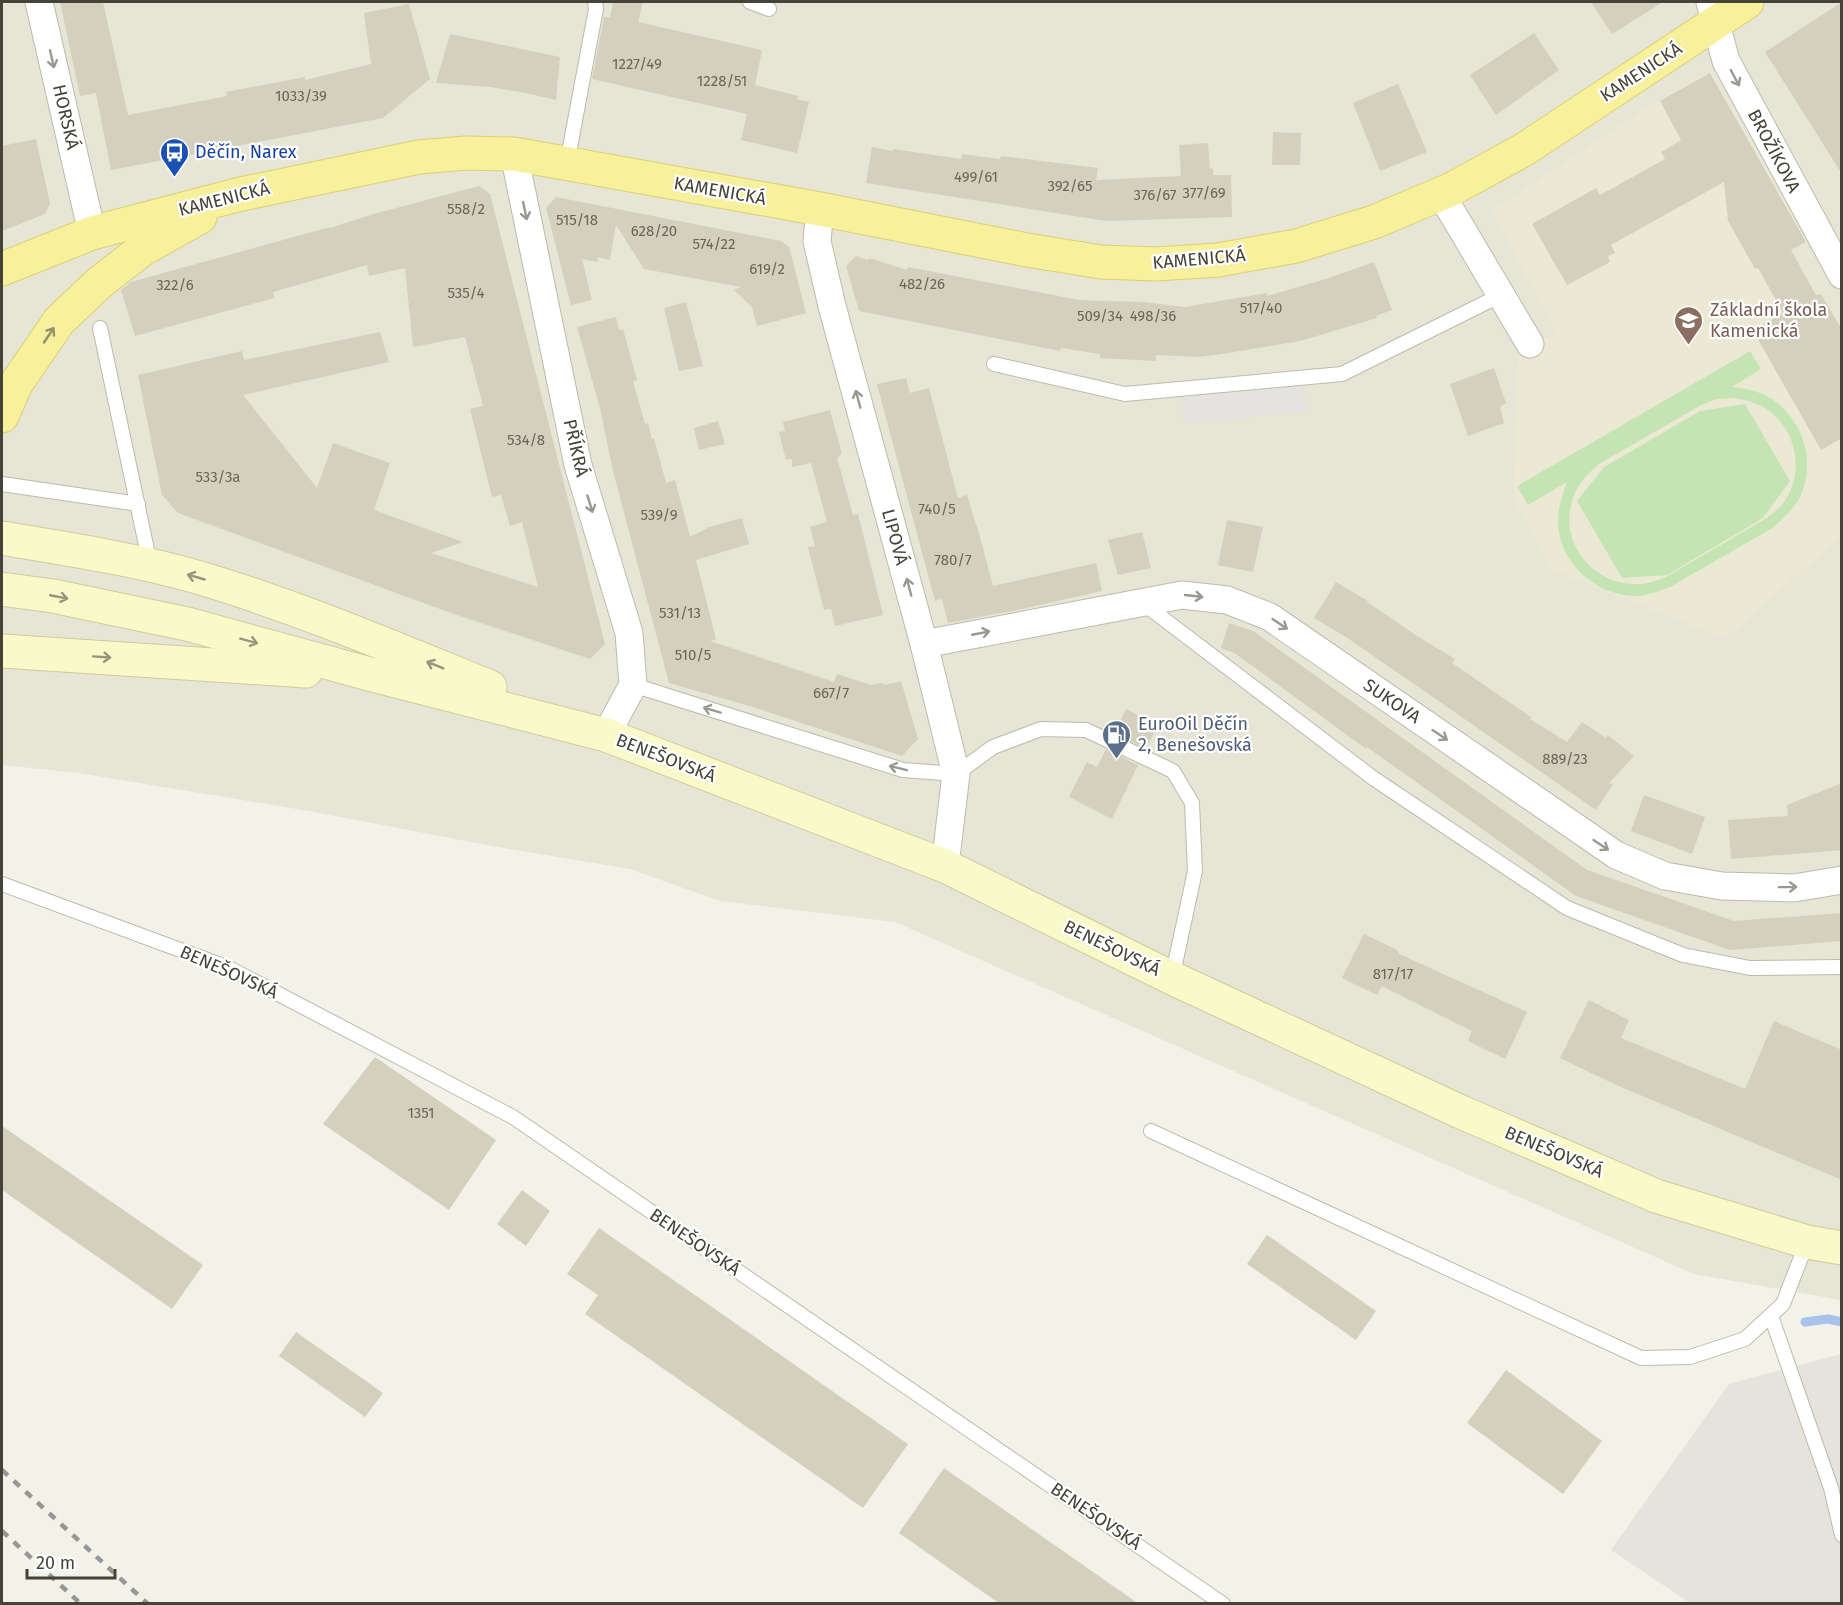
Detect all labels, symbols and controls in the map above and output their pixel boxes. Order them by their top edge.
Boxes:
street label: KAMENICKÁ [1595,36,1687,107]
one-way arrow [47,48,58,68]
house number: 1227/49 [612,55,662,73]
one-way arrow [1729,69,1741,86]
house number: 1228/51 [697,72,747,90]
street label: HORSKÁ [48,82,85,152]
house number: 1033/39 [275,87,327,105]
street label: BROŽÍKOVA [1743,105,1806,197]
bus stop icon: Děčín, Narex [158,136,190,178]
place label: Děčín, Narex [195,141,297,163]
house number: 499/61 [954,168,998,186]
street label: KAMENICKÁ [672,171,769,210]
street label: KAMENICKÁ [176,176,273,221]
house number: 392/65 [1047,177,1093,195]
house number: 377/69 [1182,184,1226,202]
house number: 376/67 [1133,186,1177,204]
house number: 558/2 [447,200,485,218]
one-way arrow [520,201,531,220]
house number: 515/18 [556,211,598,229]
house number: 628/20 [631,222,677,240]
house number: 574/22 [693,235,735,253]
street label: KAMENICKÁ [1152,243,1247,274]
house number: 619/2 [749,260,785,278]
house number: 482/26 [899,275,945,293]
house number: 322/6 [156,276,194,294]
house number: 535/4 [447,284,485,302]
house number: 517/40 [1240,299,1282,317]
place label: Základní škola Kamenická [1710,299,1827,342]
school or university icon: Základní škola Kamenická [1673,304,1705,346]
house number: 509/34 [1077,307,1123,325]
house number: 498/36 [1130,307,1176,325]
one-way arrow [43,328,55,344]
one-way arrow [851,390,863,409]
street label: PŘÍKRÁ [559,417,594,480]
house number: 534/8 [507,431,545,449]
house number: 533/3a [195,468,241,486]
one-way arrow [585,494,596,513]
house number: 740/5 [918,500,956,518]
house number: 539/9 [640,506,678,524]
street label: LIPOVÁ [877,506,914,568]
house number: 780/7 [934,551,972,569]
one-way arrow [187,571,206,582]
one-way arrow [902,578,914,597]
one-way arrow [1183,591,1203,602]
one-way arrow [49,592,69,603]
house number: 531/13 [659,604,701,622]
one-way arrow [1271,618,1287,630]
one-way arrow [971,627,991,638]
one-way arrow [239,636,258,647]
house number: 510/5 [675,646,711,664]
one-way arrow [91,652,111,663]
one-way arrow [426,659,445,670]
street label: SUKOVA [1359,674,1425,729]
house number: 667/7 [813,684,849,702]
one-way arrow [703,704,722,715]
place label: EuroOil Děčín 2, Benešovská [1138,713,1252,756]
fuel station icon: EuroOil Děčín 2, Benešovská [1101,718,1133,760]
street label: BENEŠOVSKÁ [613,728,720,787]
one-way arrow [1432,729,1448,741]
house number: 889/23 [1542,750,1588,768]
one-way arrow [889,761,908,773]
one-way arrow [1593,839,1609,851]
one-way arrow [1777,881,1797,893]
street label: BENEŠOVSKÁ [1060,914,1165,981]
street label: BENEŠOVSKÁ [177,940,282,1004]
house number: 817/17 [1373,965,1414,983]
house number: 1351 [407,1104,435,1122]
street label: BENEŠOVSKÁ [1501,1120,1608,1183]
street label: BENEŠOVSKÁ [645,1203,746,1281]
street label: BENEŠOVSKÁ [1046,1477,1147,1555]
scale bar [27,1542,116,1580]
text: 20 m [36,1552,75,1574]

